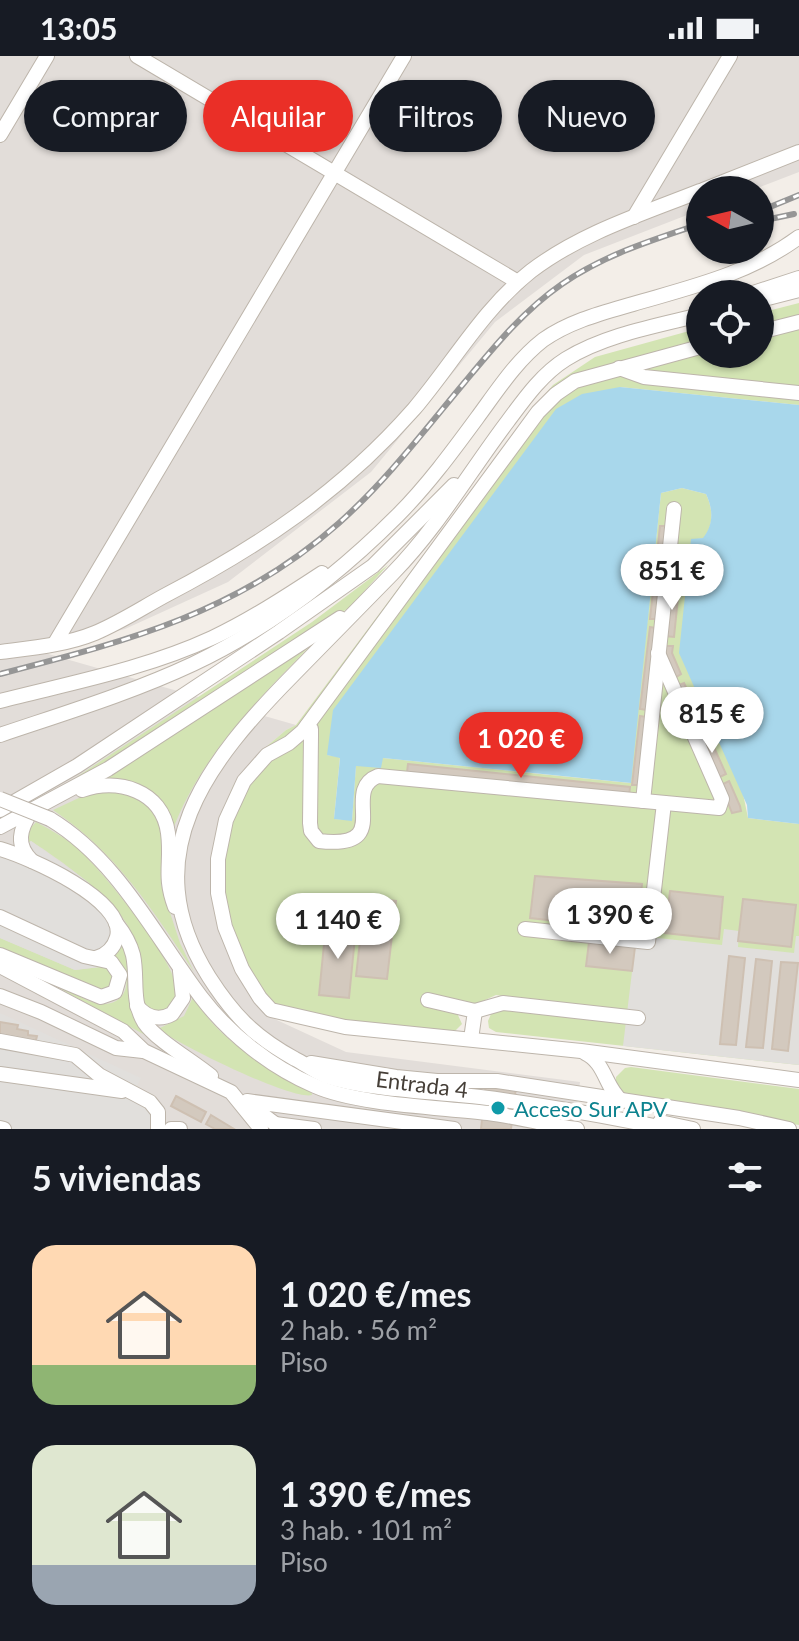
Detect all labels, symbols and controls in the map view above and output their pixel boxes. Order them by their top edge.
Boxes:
text: 13:05 [40,10,117,46]
chip: Comprar [24,80,187,152]
chip: Alquilar [203,80,353,152]
chip: Filtros [369,80,502,152]
chip: Nuevo [518,80,655,152]
north arrow [686,176,774,264]
map controls [686,176,774,368]
button: locate [686,280,774,368]
pin: 851 € [616,544,728,612]
text: 851 € [639,554,705,586]
pin: 815 € [656,687,768,755]
text: 815 € [679,697,745,729]
pin: 1 020 € [447,712,595,780]
text: 1 020 € [477,722,565,754]
pin: 1 390 € [536,888,684,956]
pin: 1 140 € [264,893,412,961]
text: 1 390 € [566,898,654,930]
text: 1 140 € [294,903,382,935]
street label: Entrada 4 [374,1065,470,1103]
place label: Acceso Sur APV [514,1095,668,1122]
marker: Acceso Sur APV [489,1099,507,1117]
icon: filters [723,1155,767,1199]
text: 5 viviendas [32,1157,201,1198]
text: 1 020 €/mes [280,1273,472,1314]
icon: home [96,1277,192,1373]
text: 2 hab. · 56 m² [280,1314,437,1346]
text: Piso [280,1346,328,1378]
text: 1 390 €/mes [280,1473,472,1514]
icon: home [96,1477,192,1573]
text: 3 hab. · 101 m² [280,1514,452,1546]
text: Piso [280,1546,328,1578]

